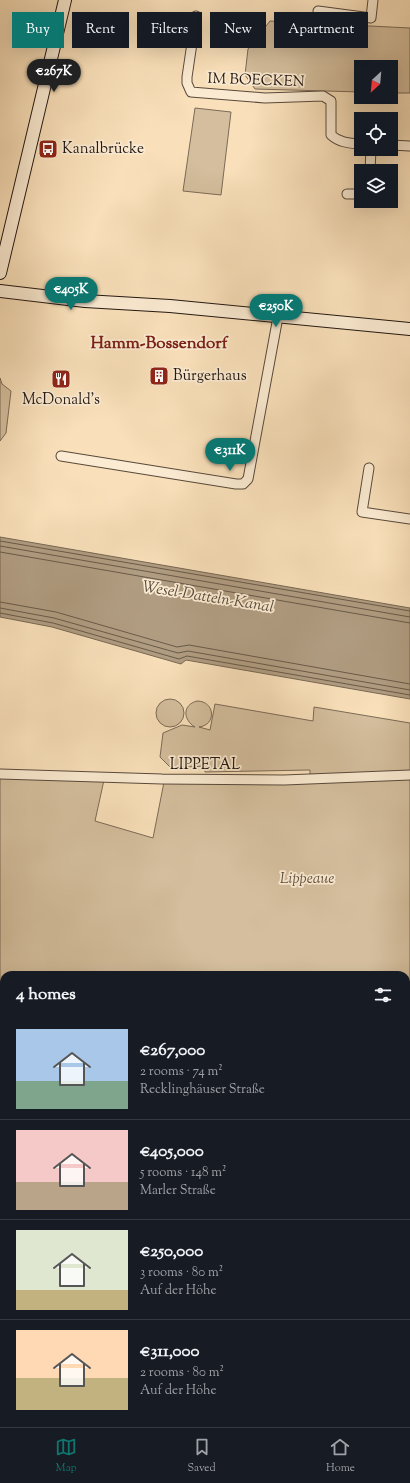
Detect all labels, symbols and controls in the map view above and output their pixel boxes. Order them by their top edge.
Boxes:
chip: Buy [12,12,64,48]
chip: Rent [72,12,129,48]
chip: Filters [137,12,202,48]
chip: New [210,12,266,48]
chip: Apartment [274,12,368,48]
pin: €267K [26,59,82,93]
north arrow [354,60,398,104]
map controls [354,60,398,208]
text: €267K [36,63,72,81]
street label: IM BOECKEN [207,69,305,93]
button: locate [354,112,398,156]
bus stop icon: Kanalbrücke [37,138,59,160]
place label: Kanalbrücke [62,139,144,160]
button: layers [354,164,398,208]
pin: €405K [43,277,99,311]
text: €405K [54,281,88,299]
pin: €250K [248,294,304,328]
text: €250K [259,298,293,316]
district label: Hamm-Bossendorf [90,332,229,356]
building icon: Bürgerhaus [148,365,170,387]
place label: Bürgerhaus [173,366,247,387]
restaurant icon: McDonald's [50,368,72,390]
place label: McDonald's [22,390,100,411]
pin: €311K [202,438,258,472]
text: €311K [214,442,246,460]
water label: Wesel-Datteln-Kanal [141,576,275,620]
street label: LIPPETAL [170,755,240,776]
park label: Lippeaue [280,869,334,890]
text: 4 homes [16,983,76,1007]
icon: filters [372,984,394,1006]
text: €267,000 [140,1039,205,1063]
icon: home [48,1045,96,1093]
text: 2 rooms · 74 m² [140,1063,223,1081]
text: Recklinghäuser Straße [140,1081,265,1099]
text: €405,000 [140,1140,204,1164]
icon: home [48,1146,96,1194]
text: 5 rooms · 148 m² [140,1164,226,1182]
text: Marler Straße [140,1182,216,1200]
text: €250,000 [140,1240,203,1264]
icon: home [48,1246,96,1294]
text: 3 rooms · 80 m² [140,1264,223,1282]
text: Auf der Höhe [140,1282,217,1300]
text: €311,000 [140,1340,200,1364]
icon: home [48,1346,96,1394]
text: 2 rooms · 80 m² [140,1364,224,1382]
text: Auf der Höhe [140,1382,217,1400]
tab: Map [55,1436,77,1476]
tab: Saved [187,1436,216,1476]
tab: Home [326,1436,355,1476]

